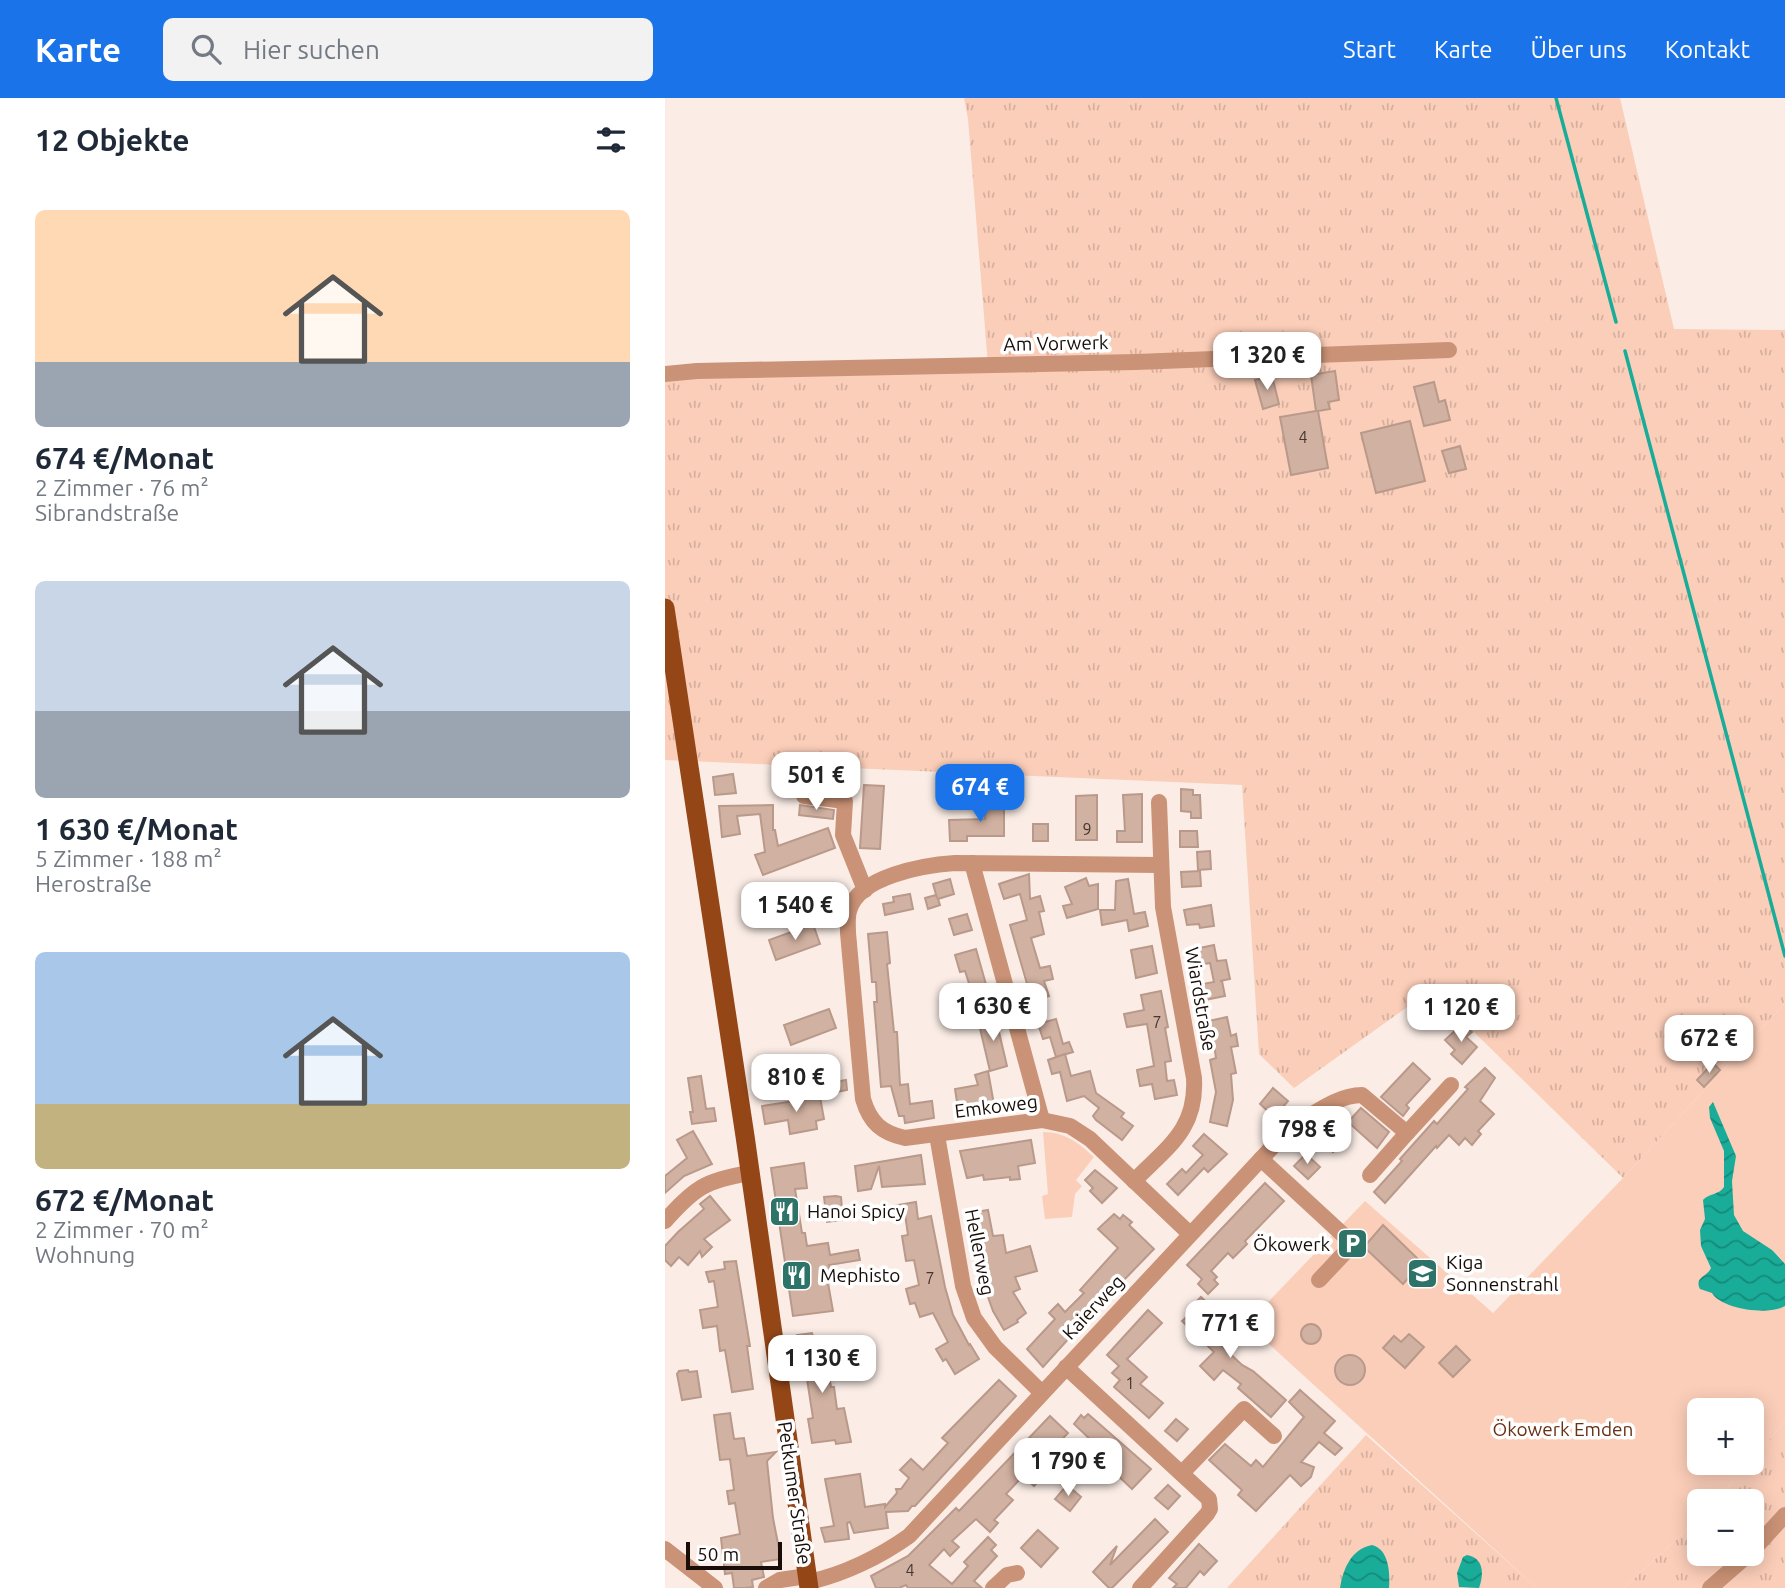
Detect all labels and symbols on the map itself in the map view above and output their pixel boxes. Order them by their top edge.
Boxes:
street label: Am Vorwerk [1003,331,1109,355]
pin: 1 320 € [1202,332,1332,392]
house number: 4 [1298,428,1308,446]
pin: 501 € [767,752,865,812]
pin: 674 € [931,764,1029,824]
house number: 9 [1082,820,1092,838]
pin: 1 540 € [730,882,860,942]
street label: Wiardstraße [1181,945,1221,1053]
pin: 1 630 € [928,984,1058,1043]
pin: 1 120 € [1396,984,1526,1044]
house number: 7 [1152,1013,1162,1031]
pin: 672 € [1660,1016,1758,1075]
pin: 810 € [747,1054,845,1114]
street label: Emkoweg [953,1090,1039,1122]
pin: 798 € [1258,1107,1356,1166]
restaurant icon: Hanoi Spicy [767,1194,801,1228]
place label: Hanoi Spicy [807,1200,905,1222]
street label: Hellerweg [961,1207,999,1297]
parking icon: Ökowerk [1336,1227,1370,1261]
place label: Ökowerk [1253,1233,1330,1255]
place label: Kiga Sonnenstrahl [1446,1251,1559,1295]
school or university icon: Kiga Sonnenstrahl [1406,1256,1440,1290]
restaurant icon: Mephisto [780,1258,814,1292]
place label: Mephisto [820,1264,900,1286]
house number: 7 [925,1269,935,1287]
street label: Kaierweg [1058,1270,1128,1344]
pin: 771 € [1181,1300,1279,1360]
pin: 1 130 € [757,1336,887,1395]
house number: 1 [1125,1374,1135,1392]
park label: Ökowerk Emden [1493,1418,1633,1440]
street label: Petkumer Straße [774,1420,816,1566]
pin: 1 790 € [1003,1438,1133,1498]
scale bar [686,1539,782,1571]
house number: 4 [905,1561,915,1579]

